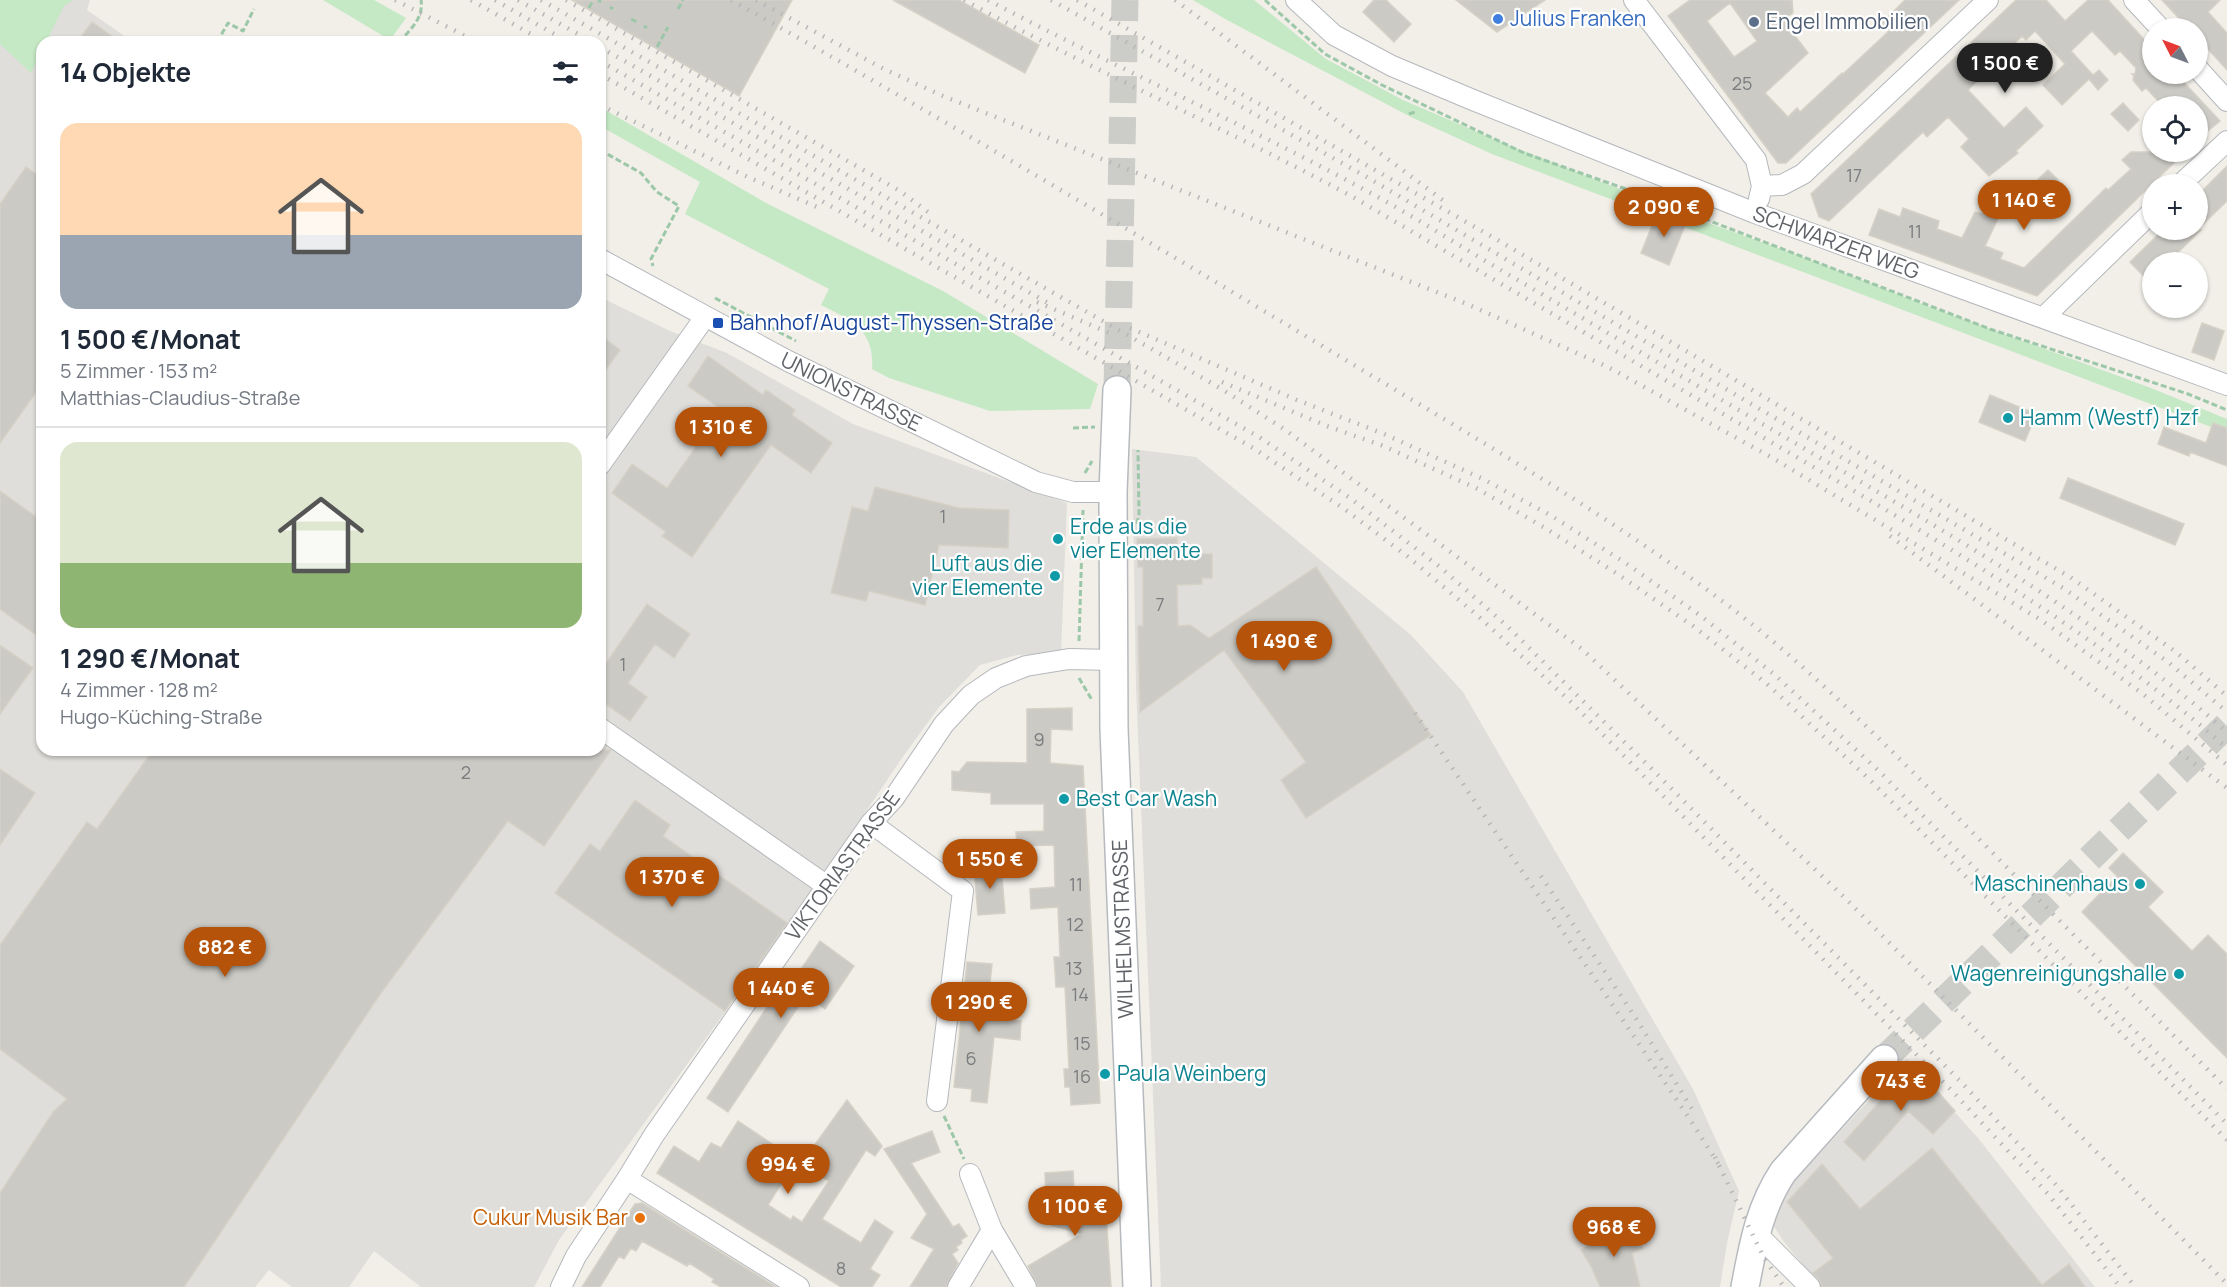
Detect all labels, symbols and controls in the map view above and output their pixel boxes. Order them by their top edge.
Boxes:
place label: Julius Franken [1510,4,1646,32]
place label: Engel Immobilien [1766,7,1929,35]
marker: Julius Franken [1491,12,1505,26]
marker: Engel Immobilien [1747,15,1761,29]
north arrow [2142,18,2208,84]
map controls [2142,18,2208,318]
pin: 1 500 € [1950,43,2060,94]
text: 1 500 € [1971,49,2039,76]
text: 14 Objekte [60,54,191,90]
icon: filters [549,56,582,89]
house number: 25 [1732,71,1752,95]
button: locate [2142,96,2208,162]
icon: home [267,162,375,270]
house number: 17 [1846,163,1862,187]
button: + [2142,174,2208,240]
pin: 1 140 € [1969,180,2079,231]
text: 1 140 € [1992,186,2056,213]
pin: 2 090 € [1609,187,1719,238]
text: 2 090 € [1628,193,1700,220]
street label: SCHWARZER WEG [1749,199,1924,285]
house number: 11 [1908,219,1922,243]
button: − [2142,252,2208,318]
place label: Bahnhof/August-Thyssen-Straße [730,308,1054,336]
marker: Bahnhof/August-Thyssen-Straße [711,316,725,330]
text: 1 500 €/Monat [60,321,241,357]
street label: UNIONSTRASSE [776,345,927,437]
text: 5 Zimmer · 153 m² [60,357,217,384]
text: Matthias-Claudius-Straße [60,384,301,411]
place label: Hamm (Westf) Hzf [2020,403,2199,431]
pin: 1 310 € [666,407,776,458]
marker: Hamm (Westf) Hzf [2001,411,2015,425]
text: 1 310 € [689,413,753,440]
icon: home [267,481,375,589]
house number: 1 [939,504,947,528]
place label: Erde aus die vier Elemente [1070,512,1201,564]
marker: Erde aus die vier Elemente [1051,532,1065,546]
place label: Luft aus die vier Elemente [912,549,1043,601]
marker: Luft aus die vier Elemente [1048,569,1062,583]
house number: 7 [1155,592,1165,616]
pin: 1 490 € [1229,621,1339,672]
text: 1 490 € [1250,627,1318,654]
text: 1 290 €/Monat [60,640,240,676]
house number: 1 [619,652,627,676]
text: 4 Zimmer · 128 m² [60,676,218,703]
text: Hugo-Küching-Straße [60,703,262,730]
house number: 9 [1033,727,1045,751]
house number: 2 [461,760,471,784]
place label: Best Car Wash [1076,784,1217,812]
street label: VIKTORIASTRASSE [778,785,906,946]
marker: Best Car Wash [1057,792,1071,806]
pin: 1 550 € [935,839,1045,890]
street label: WILHELMSTRASSE [1105,839,1139,1019]
text: 1 550 € [956,845,1024,872]
pin: 1 370 € [617,857,727,908]
text: 1 370 € [639,863,705,890]
place label: Maschinenhaus [1974,869,2128,897]
house number: 11 [1069,872,1083,896]
marker: Maschinenhaus [2133,877,2147,891]
house number: 12 [1066,912,1084,936]
pin: 882 € [183,927,267,978]
text: 882 € [198,933,252,960]
house number: 13 [1066,956,1082,980]
place label: Wagenreinigungshalle [1951,959,2167,987]
marker: Wagenreinigungshalle [2172,967,2186,981]
pin: 1 440 € [726,968,836,1019]
text: 1 440 € [747,974,815,1001]
pin: 1 290 € [924,982,1034,1033]
house number: 14 [1071,982,1089,1006]
text: 1 290 € [945,988,1013,1015]
house number: 15 [1073,1031,1091,1055]
house number: 6 [965,1046,977,1070]
place label: Paula Weinberg [1117,1059,1266,1087]
pin: 743 € [1859,1061,1943,1112]
house number: 16 [1073,1064,1091,1088]
marker: Paula Weinberg [1098,1067,1112,1081]
text: 743 € [1875,1067,1927,1094]
pin: 994 € [746,1144,830,1195]
text: 994 € [761,1150,815,1177]
pin: 1 100 € [1020,1186,1130,1237]
text: 1 100 € [1042,1192,1108,1219]
place label: Cukur Musik Bar [473,1203,628,1231]
pin: 968 € [1572,1207,1656,1258]
marker: Cukur Musik Bar [633,1211,647,1225]
text: 968 € [1587,1213,1641,1240]
house number: 8 [836,1256,846,1280]

